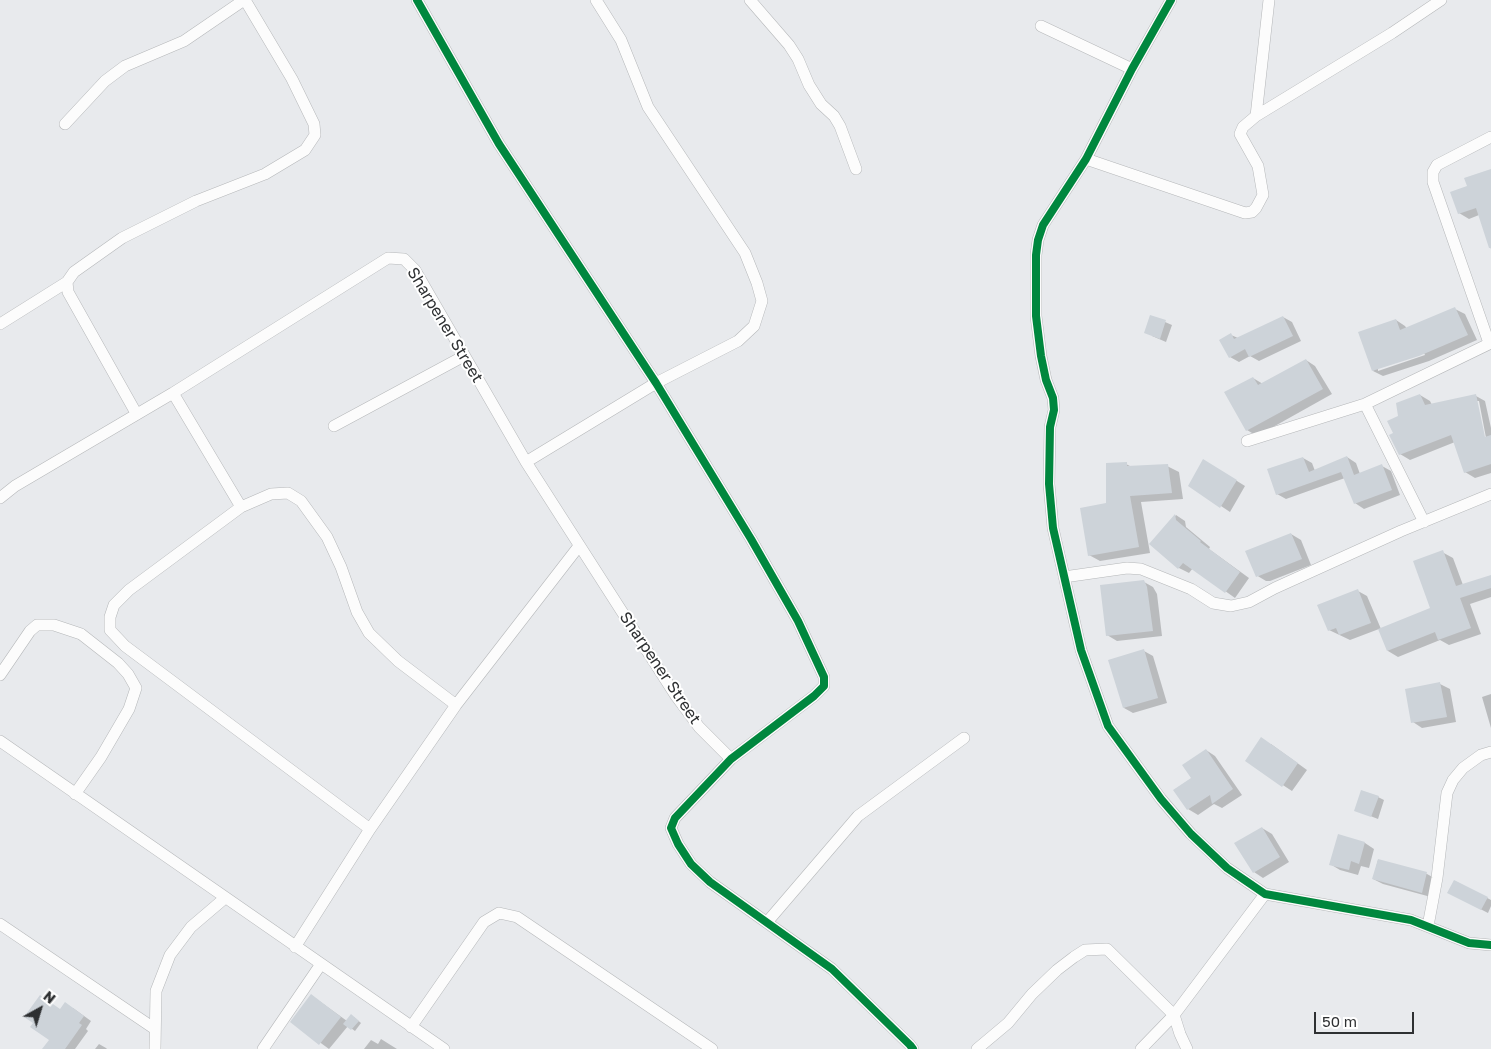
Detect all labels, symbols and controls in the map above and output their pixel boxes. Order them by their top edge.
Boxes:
street label: Sharpener Street [403,264,487,386]
street label: Sharpener Street [615,608,705,728]
north arrow [15,984,65,1034]
text: N [40,987,59,1007]
scale bar [1316,1002,1416,1034]
text: 50 m [1322,1012,1357,1030]

